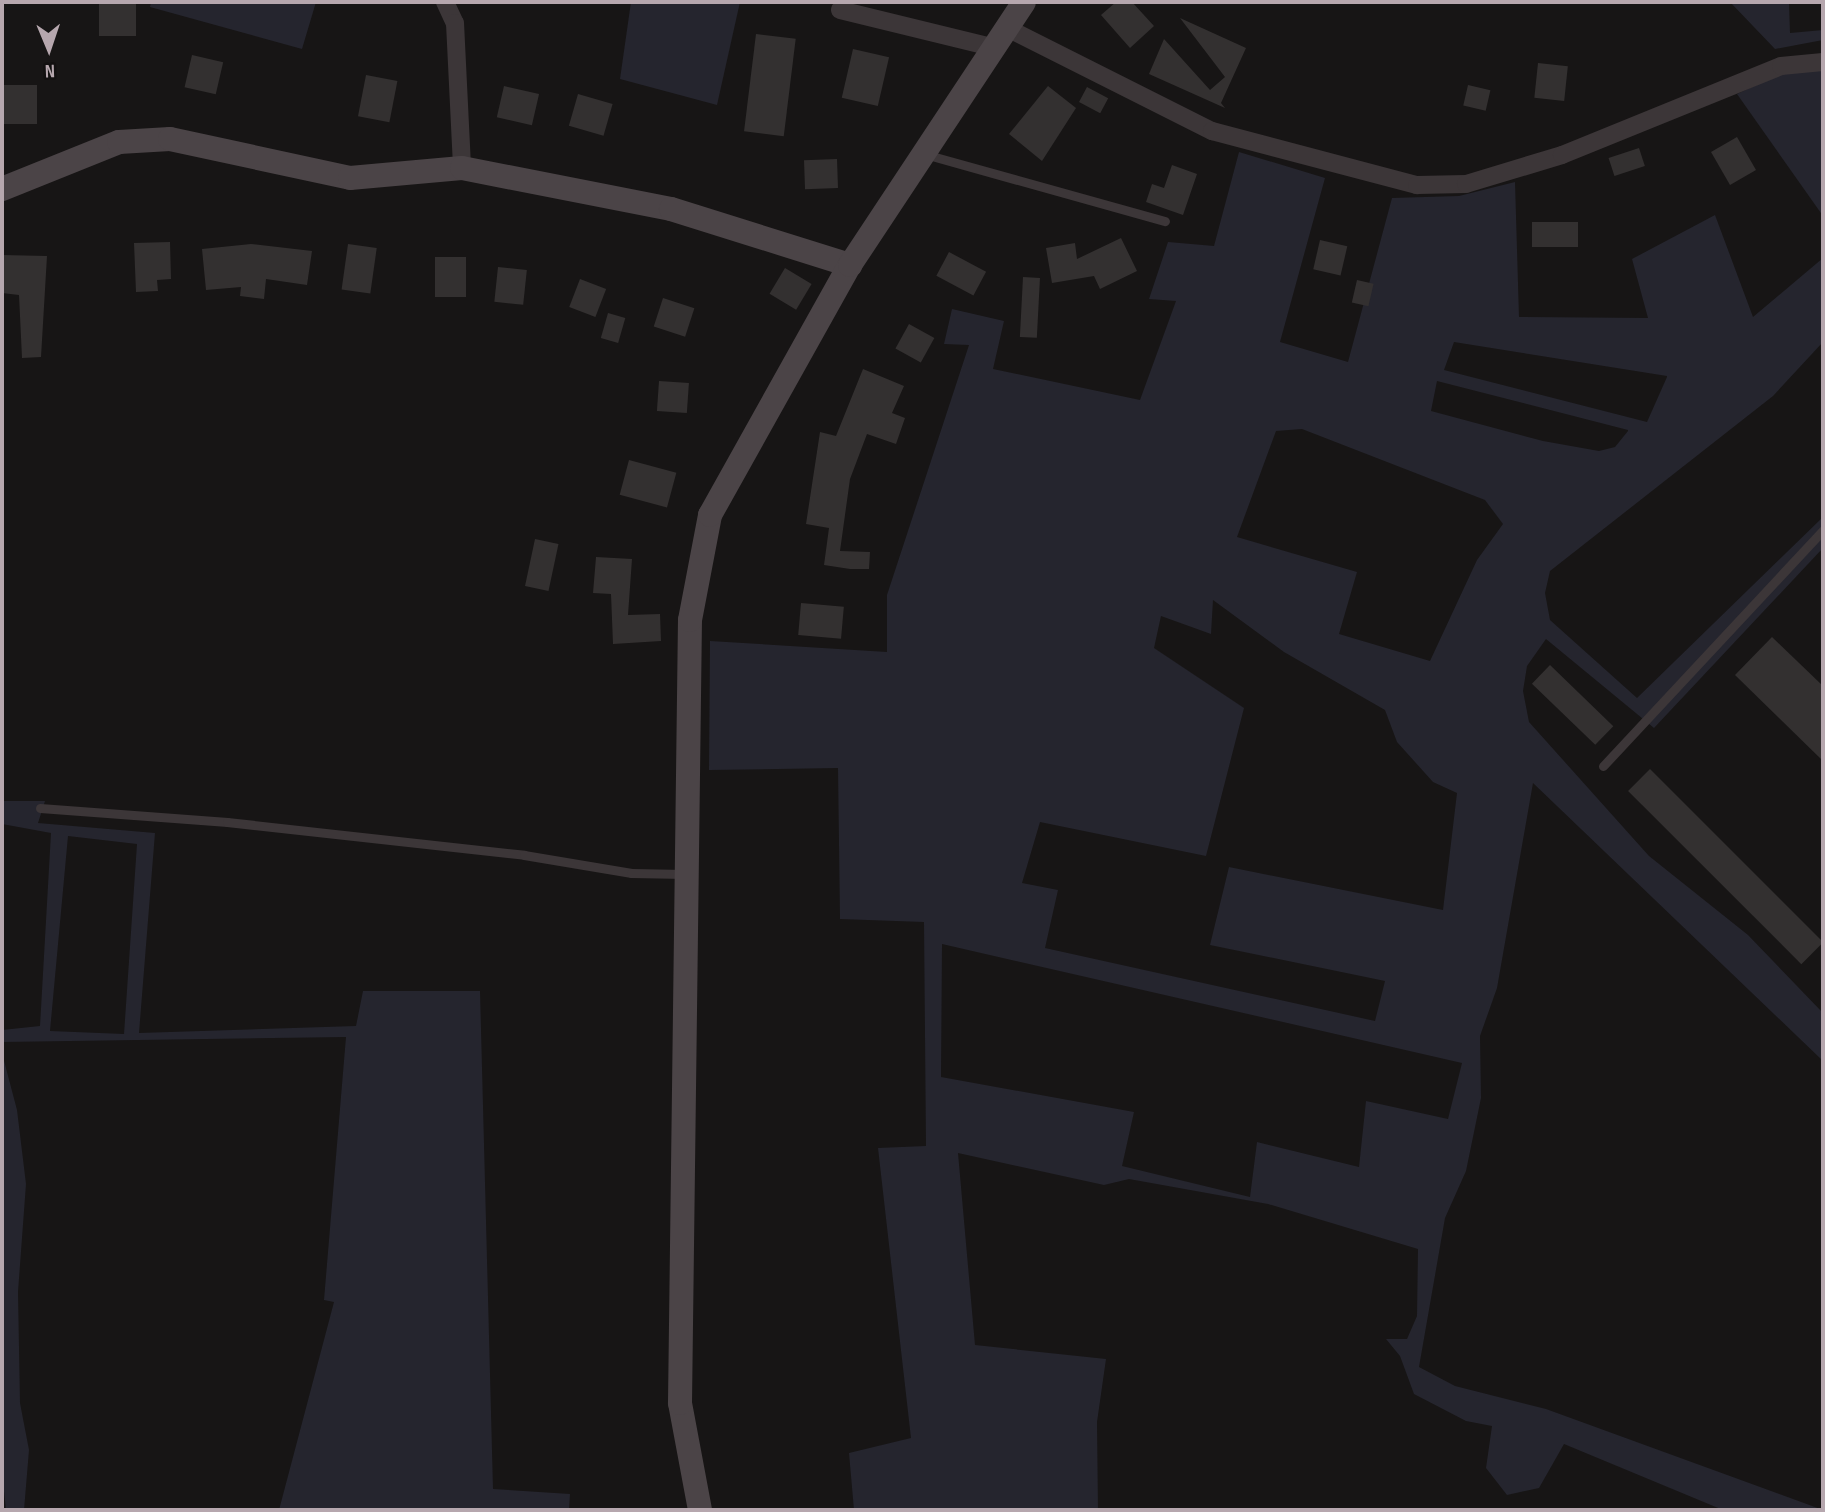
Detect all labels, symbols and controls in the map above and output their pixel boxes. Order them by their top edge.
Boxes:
north arrow [14,14,84,84]
text: N [44,59,55,82]

